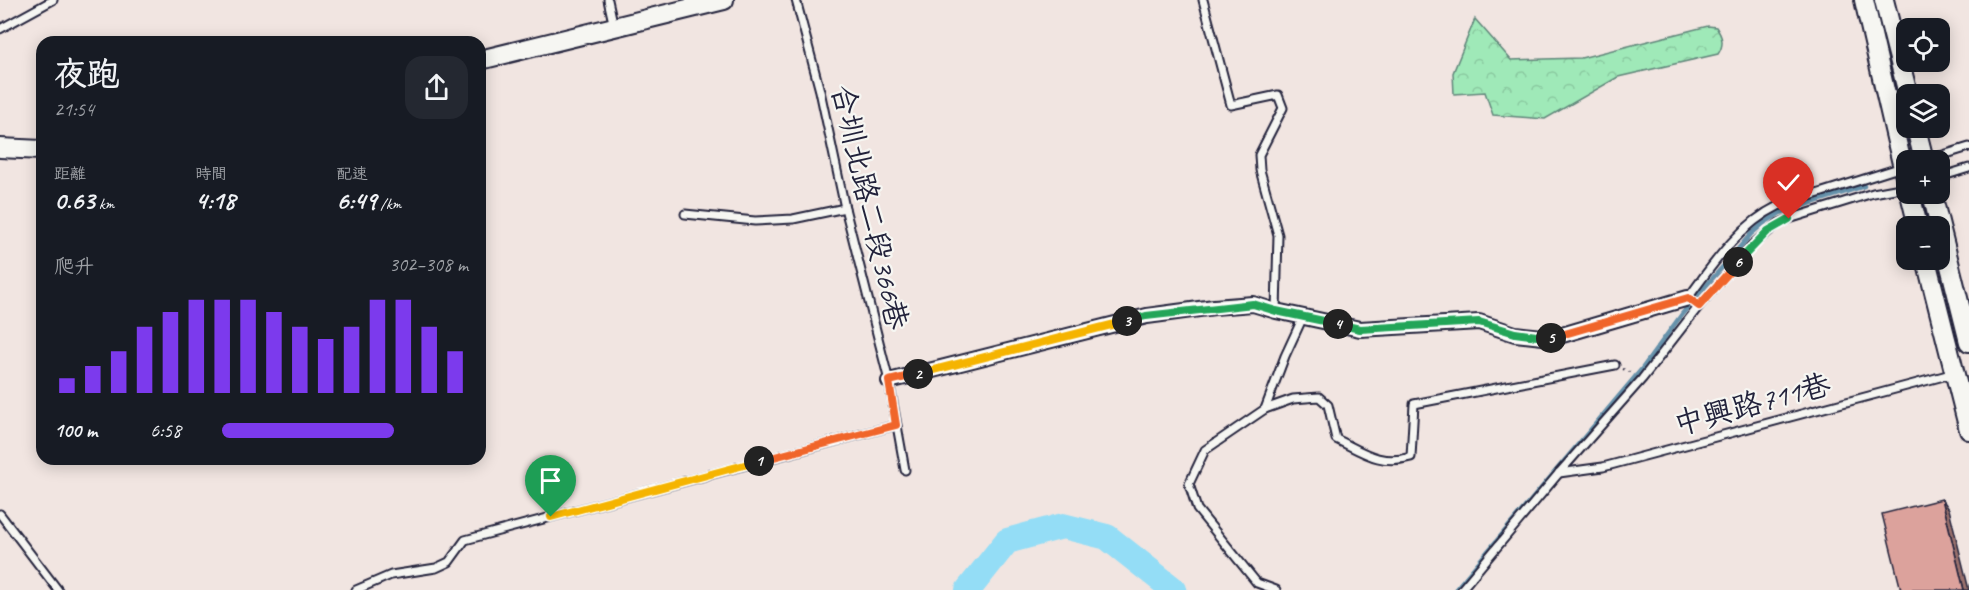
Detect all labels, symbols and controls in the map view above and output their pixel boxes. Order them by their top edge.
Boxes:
map controls [1896,18,1950,270]
button: locate [1896,18,1950,72]
text: 夜跑 [54,53,120,95]
button: share [405,56,468,119]
street label: 合圳北路二段366巷 [823,81,917,333]
button: layers [1896,84,1950,138]
text: 21:54 [54,97,94,122]
button: + [1896,150,1950,204]
pin [1763,157,1814,219]
text: 距離 [54,164,86,184]
text: 時間 [195,164,227,184]
text: 配速 [336,164,368,184]
icon: check [1772,166,1805,199]
text: 0.63 [54,184,95,217]
text: 4:18 [195,184,235,217]
text: 6:49 [336,184,376,217]
text: km [95,194,114,214]
text: /km [376,194,401,214]
button: − [1896,216,1950,270]
pin: 6 [1723,247,1753,277]
text: 302–308 m [389,252,468,277]
text: 6 [1734,252,1742,272]
text: 爬升 [54,254,94,279]
pin: 3 [1112,306,1142,336]
pin: 4 [1323,309,1353,339]
text: 3 [1123,311,1131,331]
text: 4 [1334,314,1342,334]
pin: 5 [1536,323,1566,353]
text: 5 [1548,328,1554,348]
pin: 2 [903,359,933,389]
text: 2 [914,364,922,384]
street label: 中興路711巷 [1670,365,1834,443]
text: 100 m [54,418,97,443]
text: 6:58 [150,418,181,443]
pin: 1 [744,446,774,476]
text: 1 [755,451,763,471]
pin [525,455,576,517]
icon: arrive [534,464,567,497]

